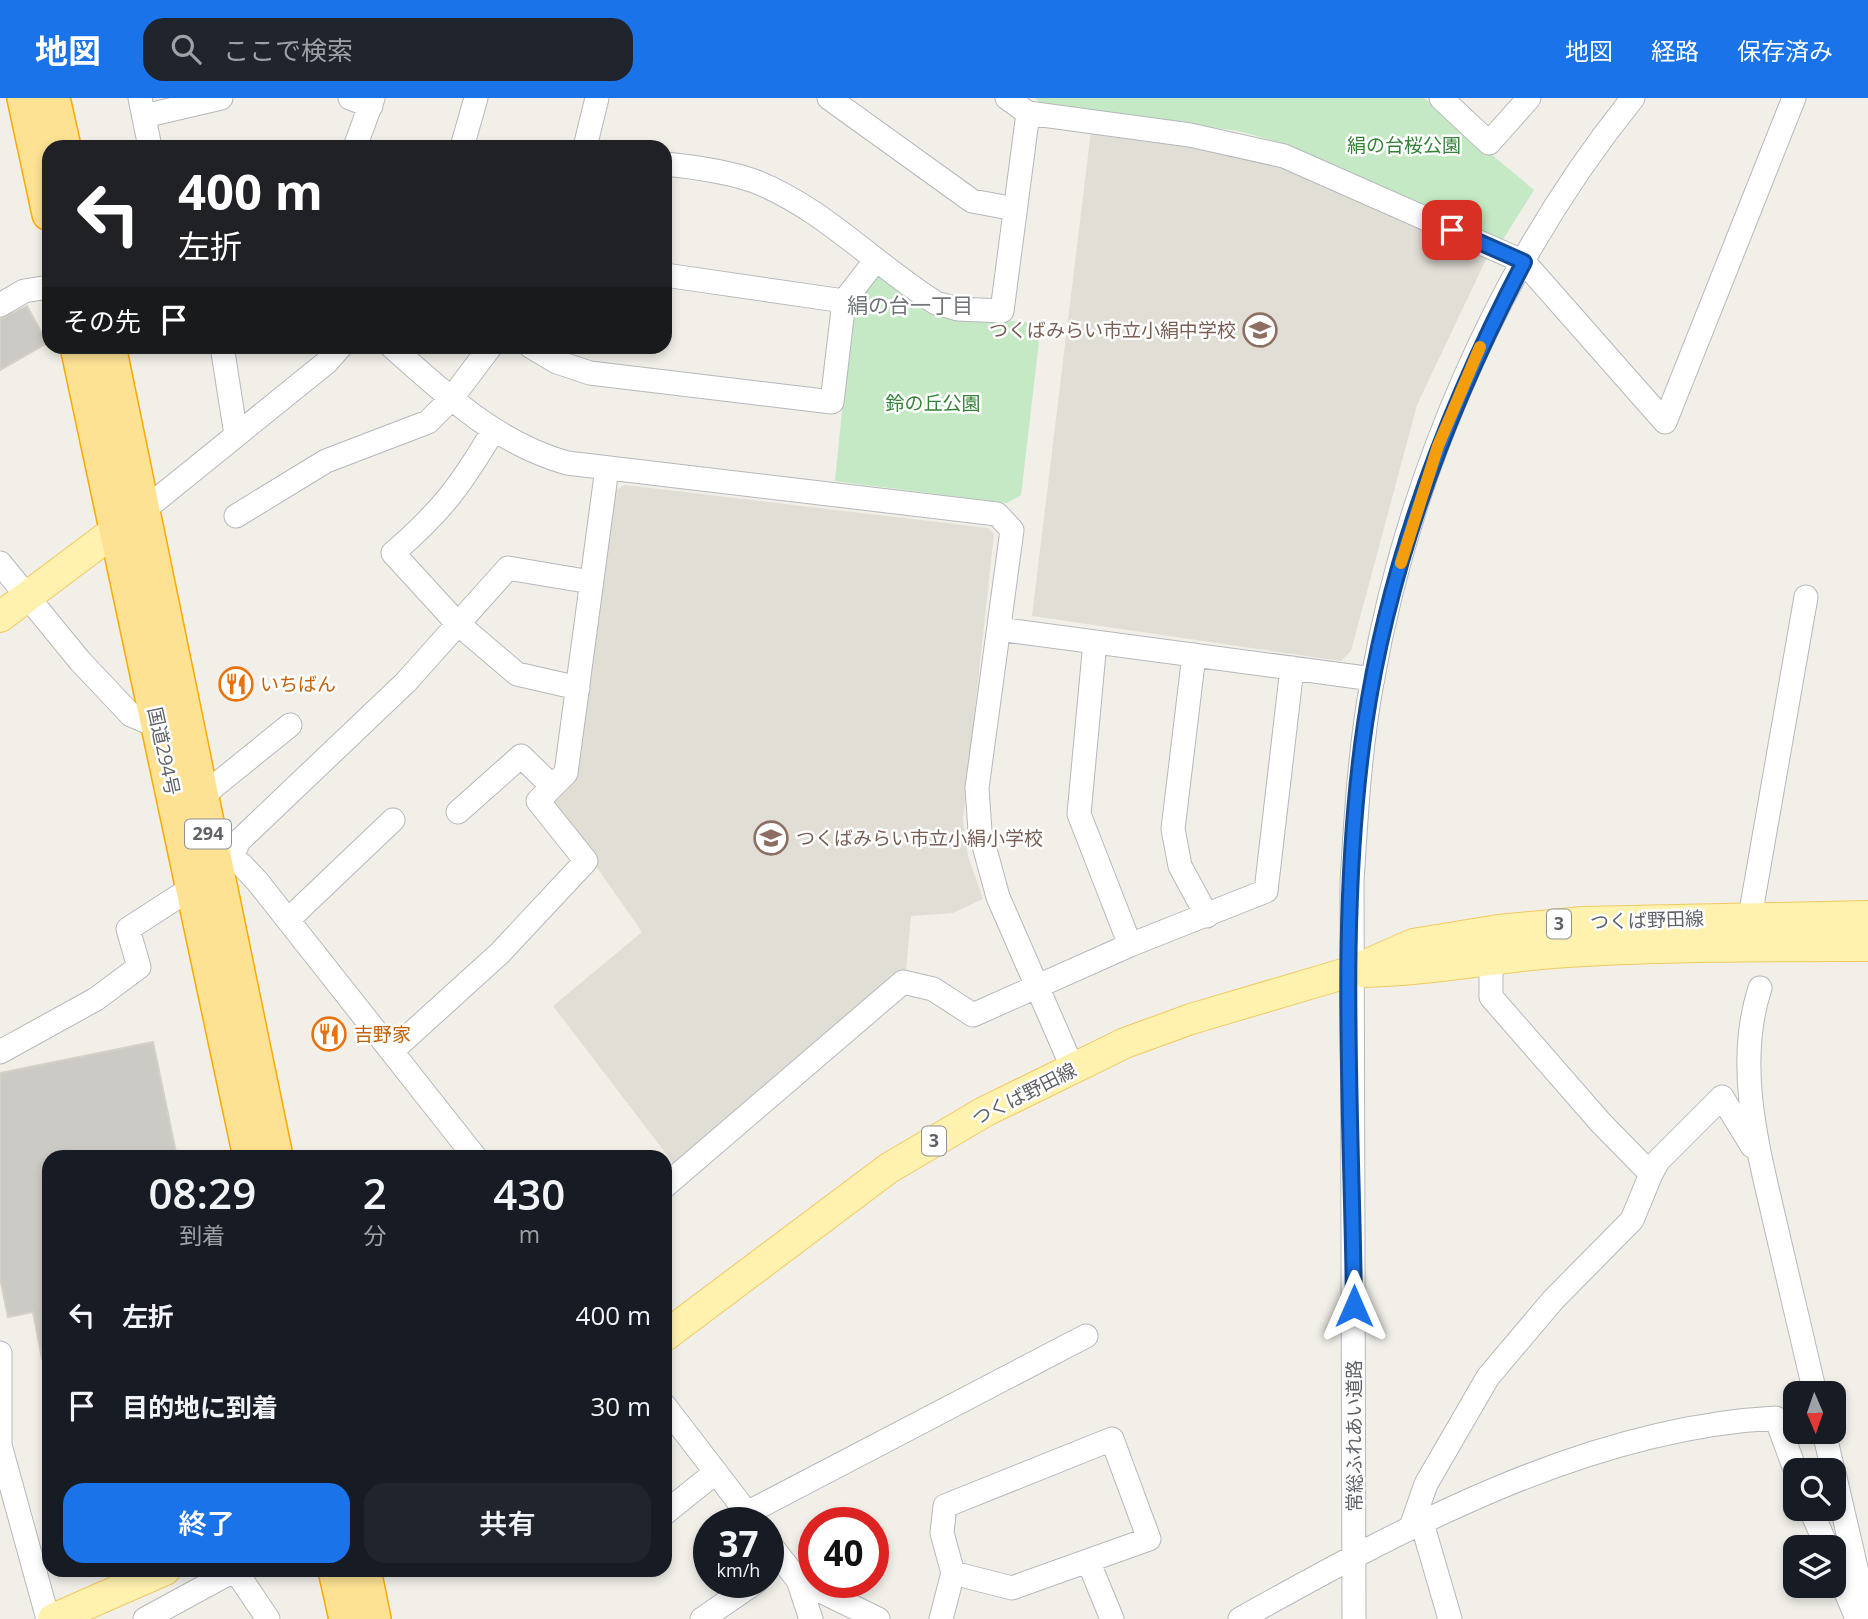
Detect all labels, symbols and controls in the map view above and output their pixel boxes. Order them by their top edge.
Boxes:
search box [143,18,633,81]
text: 地図 [35,28,101,73]
icon: search [167,30,205,68]
text: ここで検索 [223,32,353,68]
text: 地図 [1565,34,1613,67]
text: 経路 [1651,34,1699,67]
text: 保存済み [1737,34,1833,67]
park label: 絹の台桜公園 [1347,132,1461,158]
text: 400 m [178,158,323,224]
icon: left [63,168,154,259]
pin [1422,200,1482,260]
icon: arrive [1433,211,1471,249]
text: 左折 [178,224,242,267]
district label: 絹の台一丁目 [847,291,973,319]
icon: arrive [155,301,193,339]
text: その先 [63,303,141,339]
school or university icon: つくばみらい市立小絹中学校 [1241,311,1279,349]
place label: つくばみらい市立小絹中学校 [989,317,1236,343]
park label: 鈴の丘公園 [885,390,981,416]
restaurant icon: いちばん [217,665,255,703]
place label: いちばん [260,671,336,697]
street label: 国道294号 [142,704,186,798]
school or university icon: つくばみらい市立小絹小学校 [752,819,790,857]
road number: 294 [185,820,231,848]
place label: つくばみらい市立小絹小学校 [796,825,1043,851]
street label: つくば野田線 [1590,905,1704,935]
road number: 3 [1547,910,1571,938]
restaurant icon: 吉野家 [310,1015,348,1053]
place label: 吉野家 [354,1021,411,1047]
street label: つくば野田線 [967,1057,1081,1131]
road number: 3 [922,1126,946,1156]
text: 08:29 [149,1164,256,1221]
text: 2 [363,1164,387,1221]
text: 430 [493,1165,565,1222]
text: m [519,1218,540,1250]
text: 到着 [179,1219,225,1251]
text: 分 [363,1219,386,1251]
position arrow [1317,1269,1391,1343]
icon: left [63,1296,101,1334]
text: 400 m [576,1297,651,1333]
text: 左折 [122,1298,174,1334]
street label: 常総ふれあい道路 [1341,1360,1367,1512]
north arrow [1783,1381,1846,1444]
map controls [1783,1381,1846,1598]
icon: arrive [63,1387,101,1425]
text: 30 m [590,1388,651,1424]
text: 目的地に到着 [122,1389,278,1425]
button: search [1783,1458,1846,1521]
button: 終了 [63,1483,350,1563]
button: 共有 [364,1483,651,1563]
speed limit sign: 40 [798,1507,889,1598]
text: 37 [718,1520,759,1567]
button: layers [1783,1535,1846,1598]
text: km/h [717,1558,760,1582]

